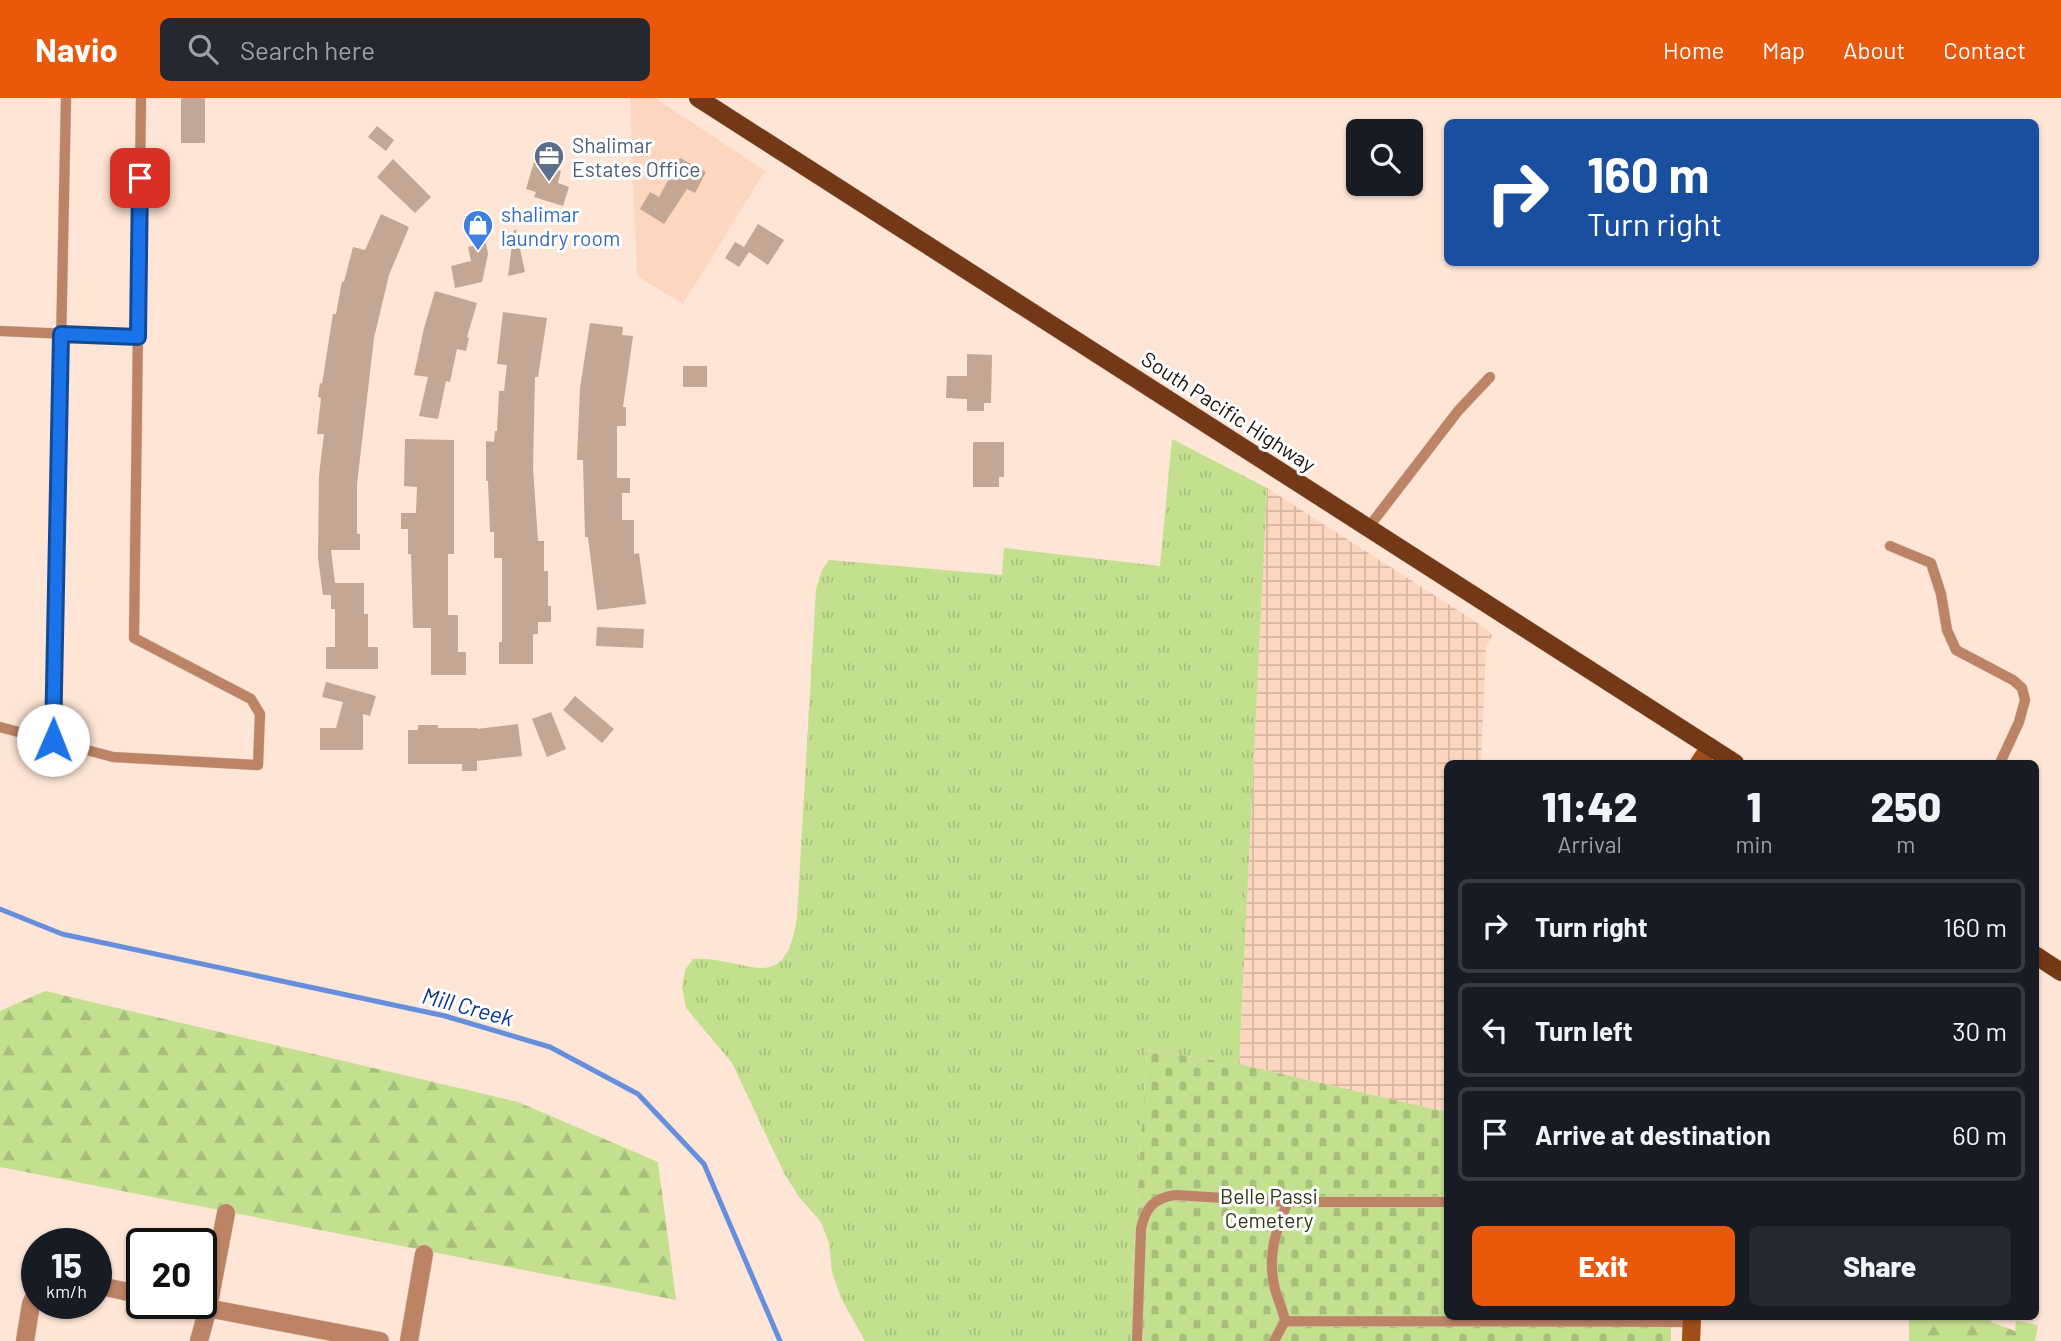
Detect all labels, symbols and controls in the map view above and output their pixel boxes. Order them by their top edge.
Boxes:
search box [160,18,650,81]
text: Navio [35,29,118,69]
icon: search [184,30,222,68]
text: Search here [240,34,375,65]
text: Home [1663,35,1724,64]
text: Map [1762,35,1805,64]
text: About [1843,35,1905,64]
text: Contact [1943,35,2026,64]
map controls [1346,119,1423,196]
button: search [1346,119,1423,196]
place label: Shalimar Estates Office [572,132,701,181]
office icon: Shalimar Estates Office [532,139,566,183]
text: 160 m [1587,144,1709,203]
icon: right [1472,147,1563,238]
pin [110,148,170,208]
icon: arrive [121,159,159,197]
place label: shalimar laundry room [501,201,620,250]
text: Turn right [1587,204,1722,242]
shop icon: shalimar laundry room [461,208,495,252]
street label: South Pacific Highway [1137,345,1321,477]
position arrow [16,703,90,777]
text: 11:42 [1542,780,1638,830]
text: 1 [1747,780,1762,830]
text: 250 [1870,780,1941,830]
text: Arrival [1558,830,1622,858]
text: min [1735,830,1773,858]
text: m [1896,830,1915,858]
icon: right [1476,907,1514,945]
text: Turn right [1535,911,1648,942]
text: 160 m [1943,911,2007,942]
water label: Mill Creek [420,980,516,1032]
icon: left [1476,1011,1514,1049]
text: Turn left [1535,1015,1633,1046]
text: 30 m [1952,1015,2007,1046]
icon: arrive [1476,1115,1514,1153]
text: Arrive at destination [1535,1119,1771,1150]
text: 60 m [1952,1119,2007,1150]
park label: Belle Passi Cemetery [1220,1183,1318,1232]
button: Exit [1472,1226,1735,1306]
button: Share [1749,1226,2011,1306]
speed limit sign: 20 [126,1228,217,1319]
text: 15 [51,1243,82,1285]
text: km/h [46,1280,87,1302]

